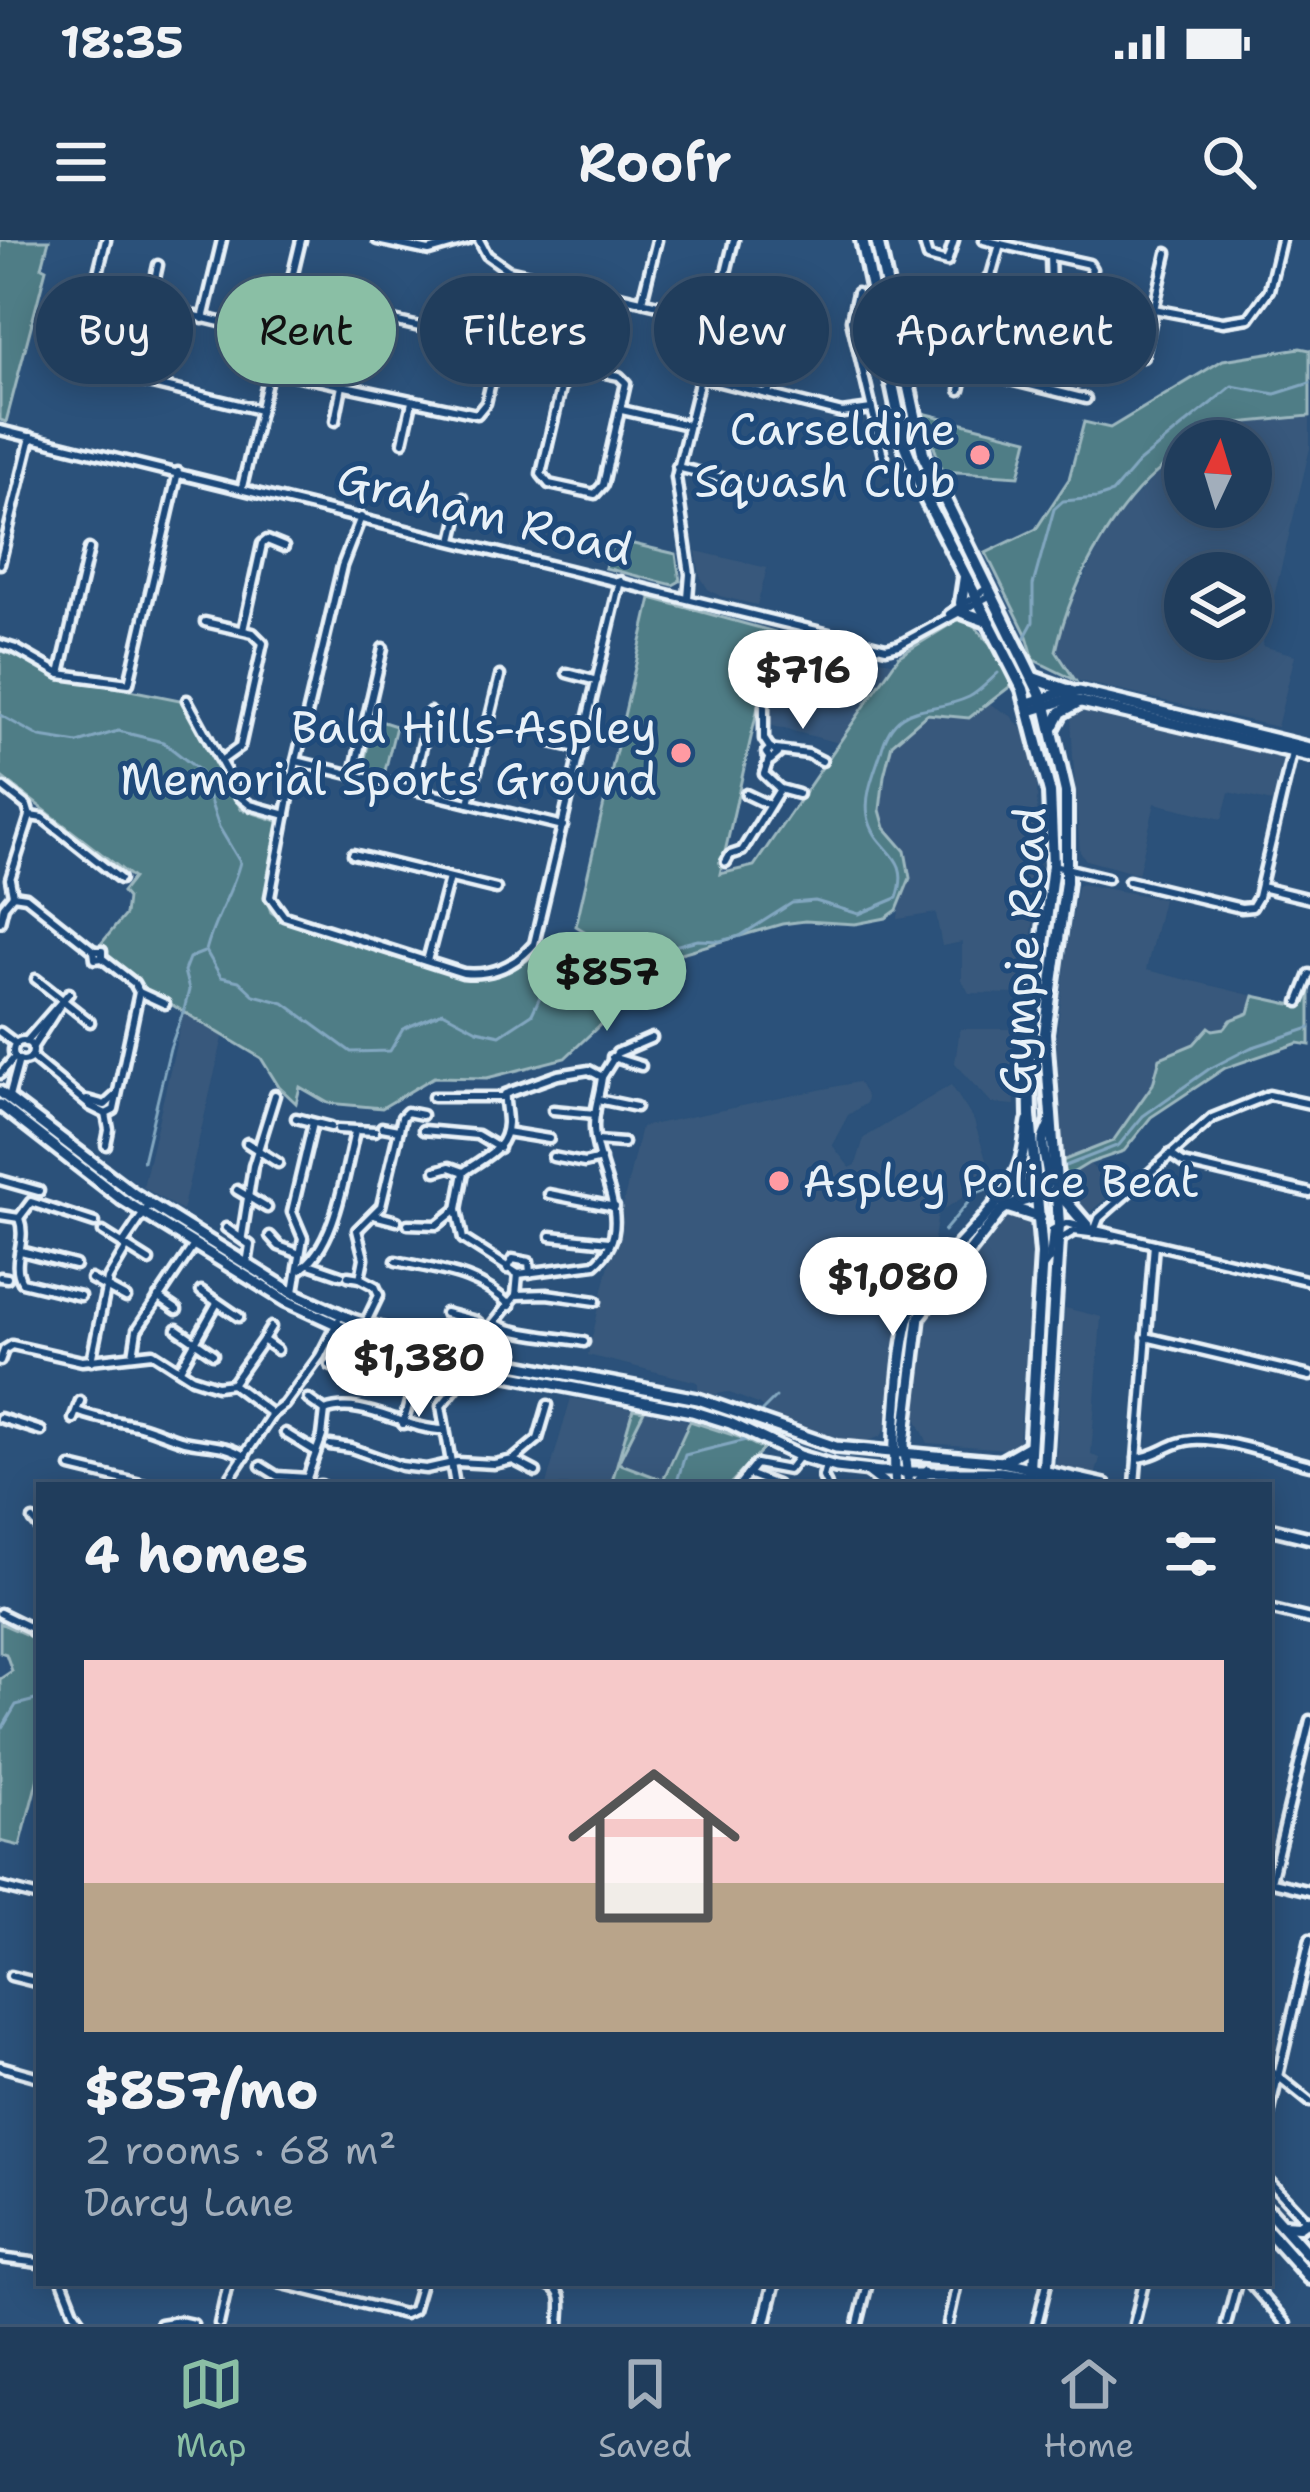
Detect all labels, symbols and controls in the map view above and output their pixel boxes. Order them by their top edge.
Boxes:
text: 18:35 [60,12,184,72]
text: Roofr [578,126,732,198]
icon: menu [48,129,114,195]
icon: search [1196,129,1262,195]
chip: Buy [36,276,193,384]
chip: Rent [217,276,396,384]
chip: Filters [420,276,630,384]
chip: New [654,276,829,384]
chip: Apartment [853,276,1156,384]
place label: Carseldine Squash Club [694,399,956,511]
north arrow [1164,420,1272,528]
map controls [1164,420,1272,660]
marker: Carseldine Squash Club [967,442,993,468]
street label: Graham Road [331,447,639,579]
button: layers [1164,552,1272,660]
pin: $716 [732,630,874,732]
text: $716 [755,643,851,695]
place label: Bald Hills-Aspley Memorial Sports Ground [120,697,657,809]
marker: Bald Hills-Aspley Memorial Sports Ground [668,740,694,766]
street label: Gympie Road [984,805,1060,1097]
pin: $857 [536,932,678,1034]
text: $857 [554,945,660,997]
place label: Aspley Police Beat [803,1151,1200,1211]
marker: Aspley Police Beat [766,1168,792,1194]
pin: $1,080 [795,1237,991,1339]
text: $1,080 [827,1250,959,1302]
pin: $1,380 [321,1318,517,1420]
text: $1,380 [352,1331,486,1383]
text: 4 homes [84,1520,308,1588]
icon: filters [1158,1521,1224,1587]
icon: home [546,1738,762,1954]
text: $857/mo [84,2056,319,2124]
text: 2 rooms · 68 m² [84,2124,396,2176]
text: Darcy Lane [84,2176,294,2228]
tab: Map [176,2351,247,2468]
tab: Saved [598,2351,692,2468]
tab: Home [1043,2351,1134,2468]

